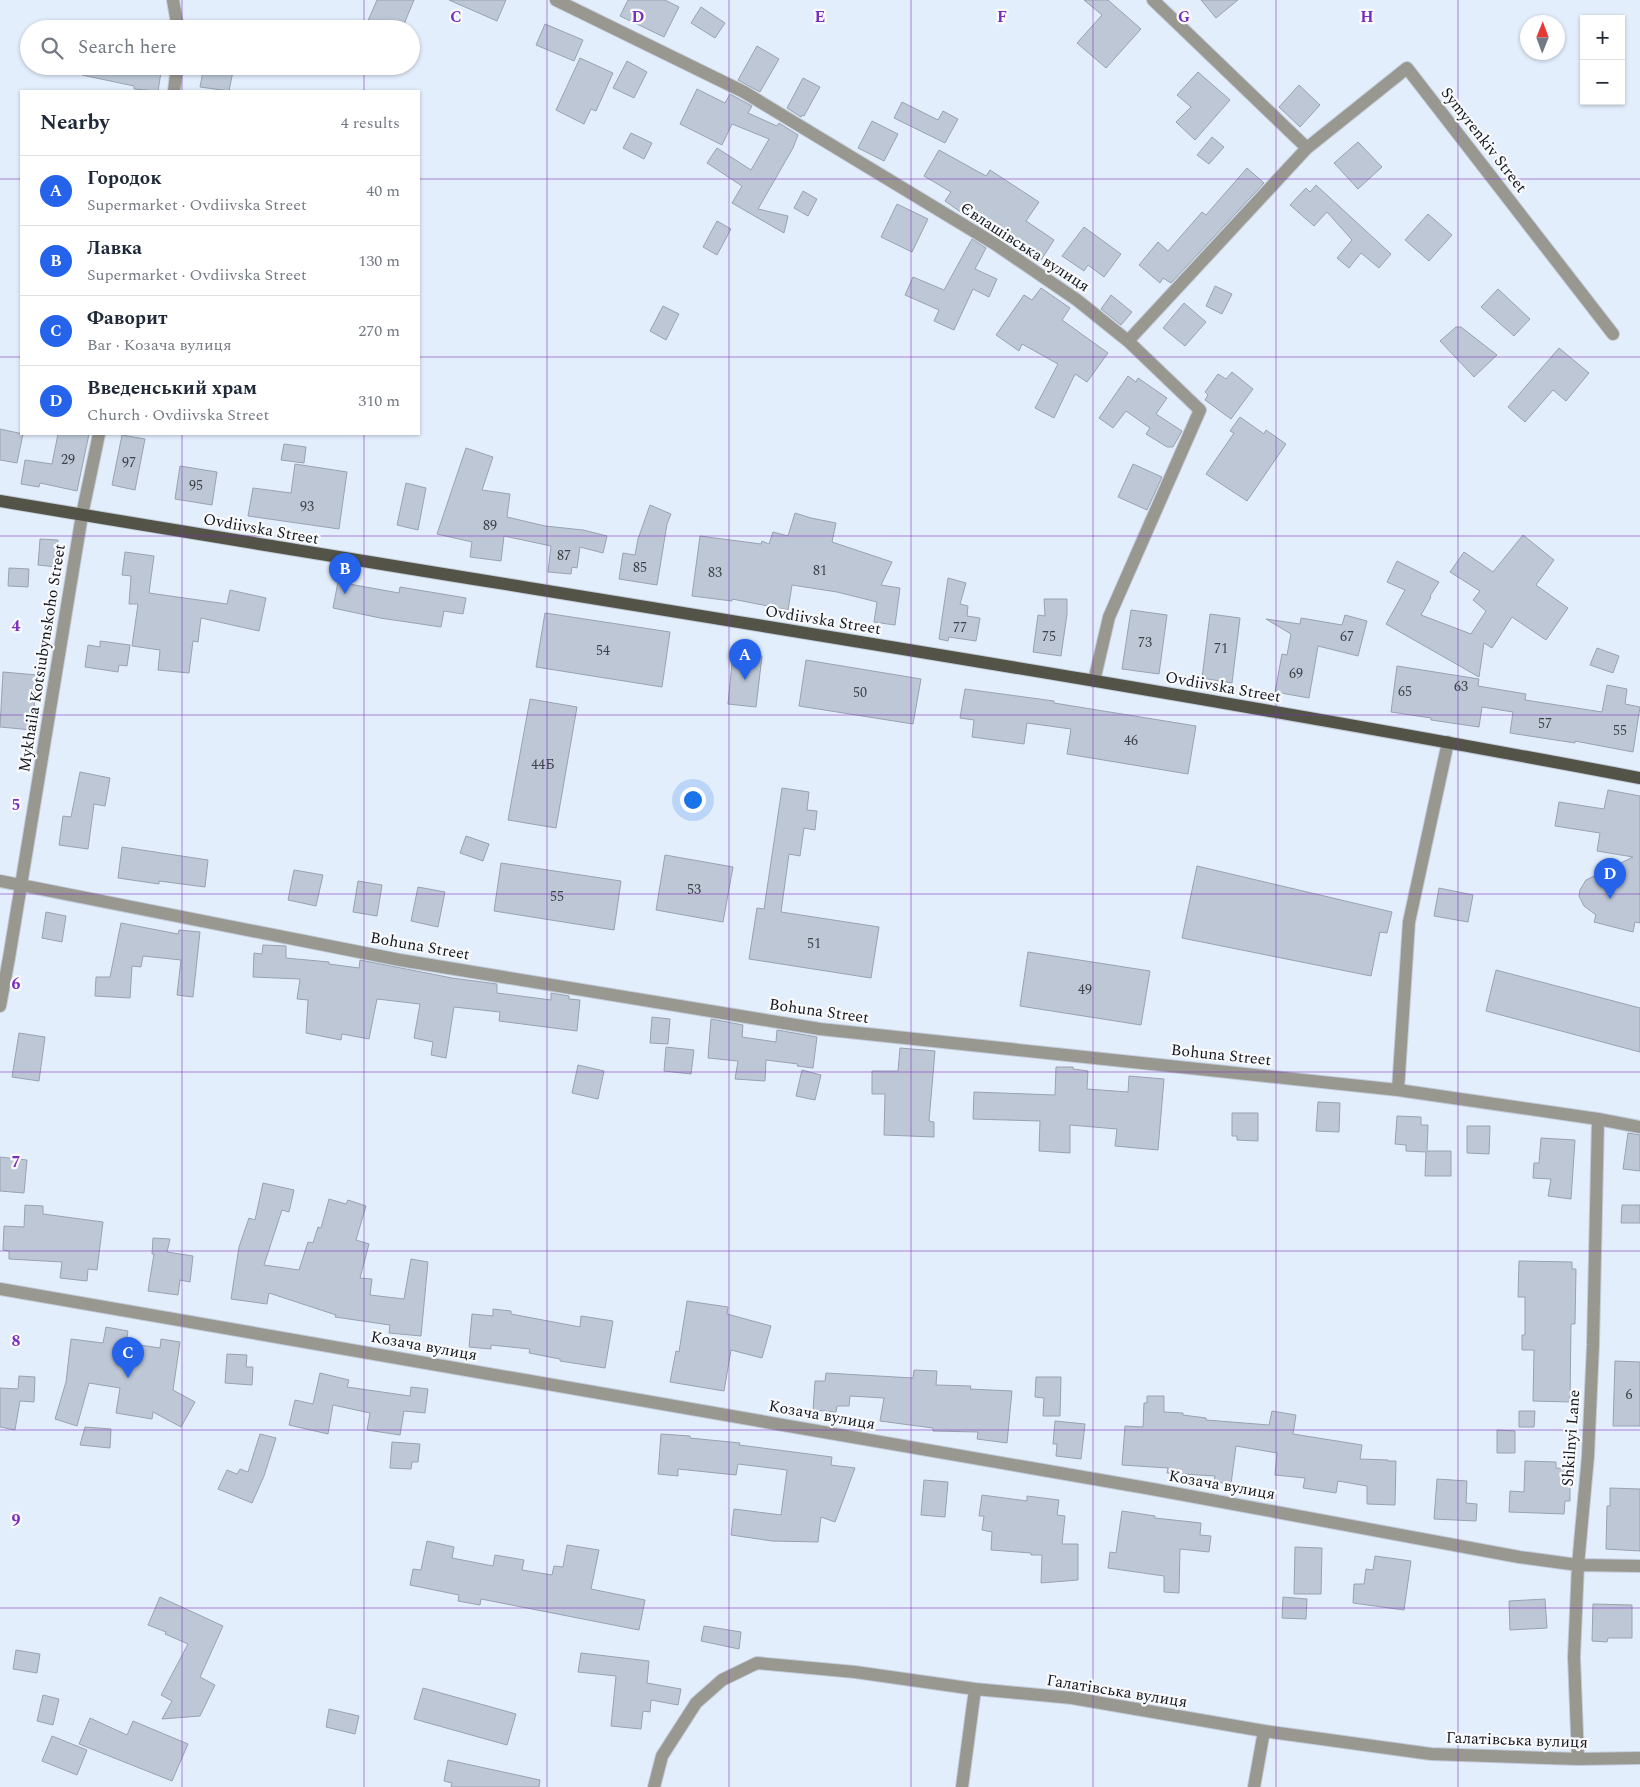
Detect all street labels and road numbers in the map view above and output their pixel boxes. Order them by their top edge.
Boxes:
street label: Symyrenkiv Street [1435,82,1533,198]
street label: Євлашівська вулиця [956,196,1094,298]
street label: Ovdiivska Street [201,507,321,551]
street label: Mykhaila Kotsiubynskoho Street [12,542,72,774]
street label: Ovdiivska Street [763,599,883,641]
street label: Ovdiivska Street [1163,665,1283,709]
street label: Bohuna Street [368,925,472,967]
street label: Bohuna Street [767,992,871,1030]
street label: Bohuna Street [1170,1038,1273,1072]
street label: Козача вулиця [369,1325,479,1367]
street label: Shkilnyi Lane [1556,1389,1586,1487]
street label: Козача вулиця [767,1394,877,1436]
street label: Козача вулиця [1167,1464,1277,1506]
street label: Галатівська вулиця [1045,1668,1189,1714]
street label: Галатівська вулиця [1446,1726,1588,1754]

